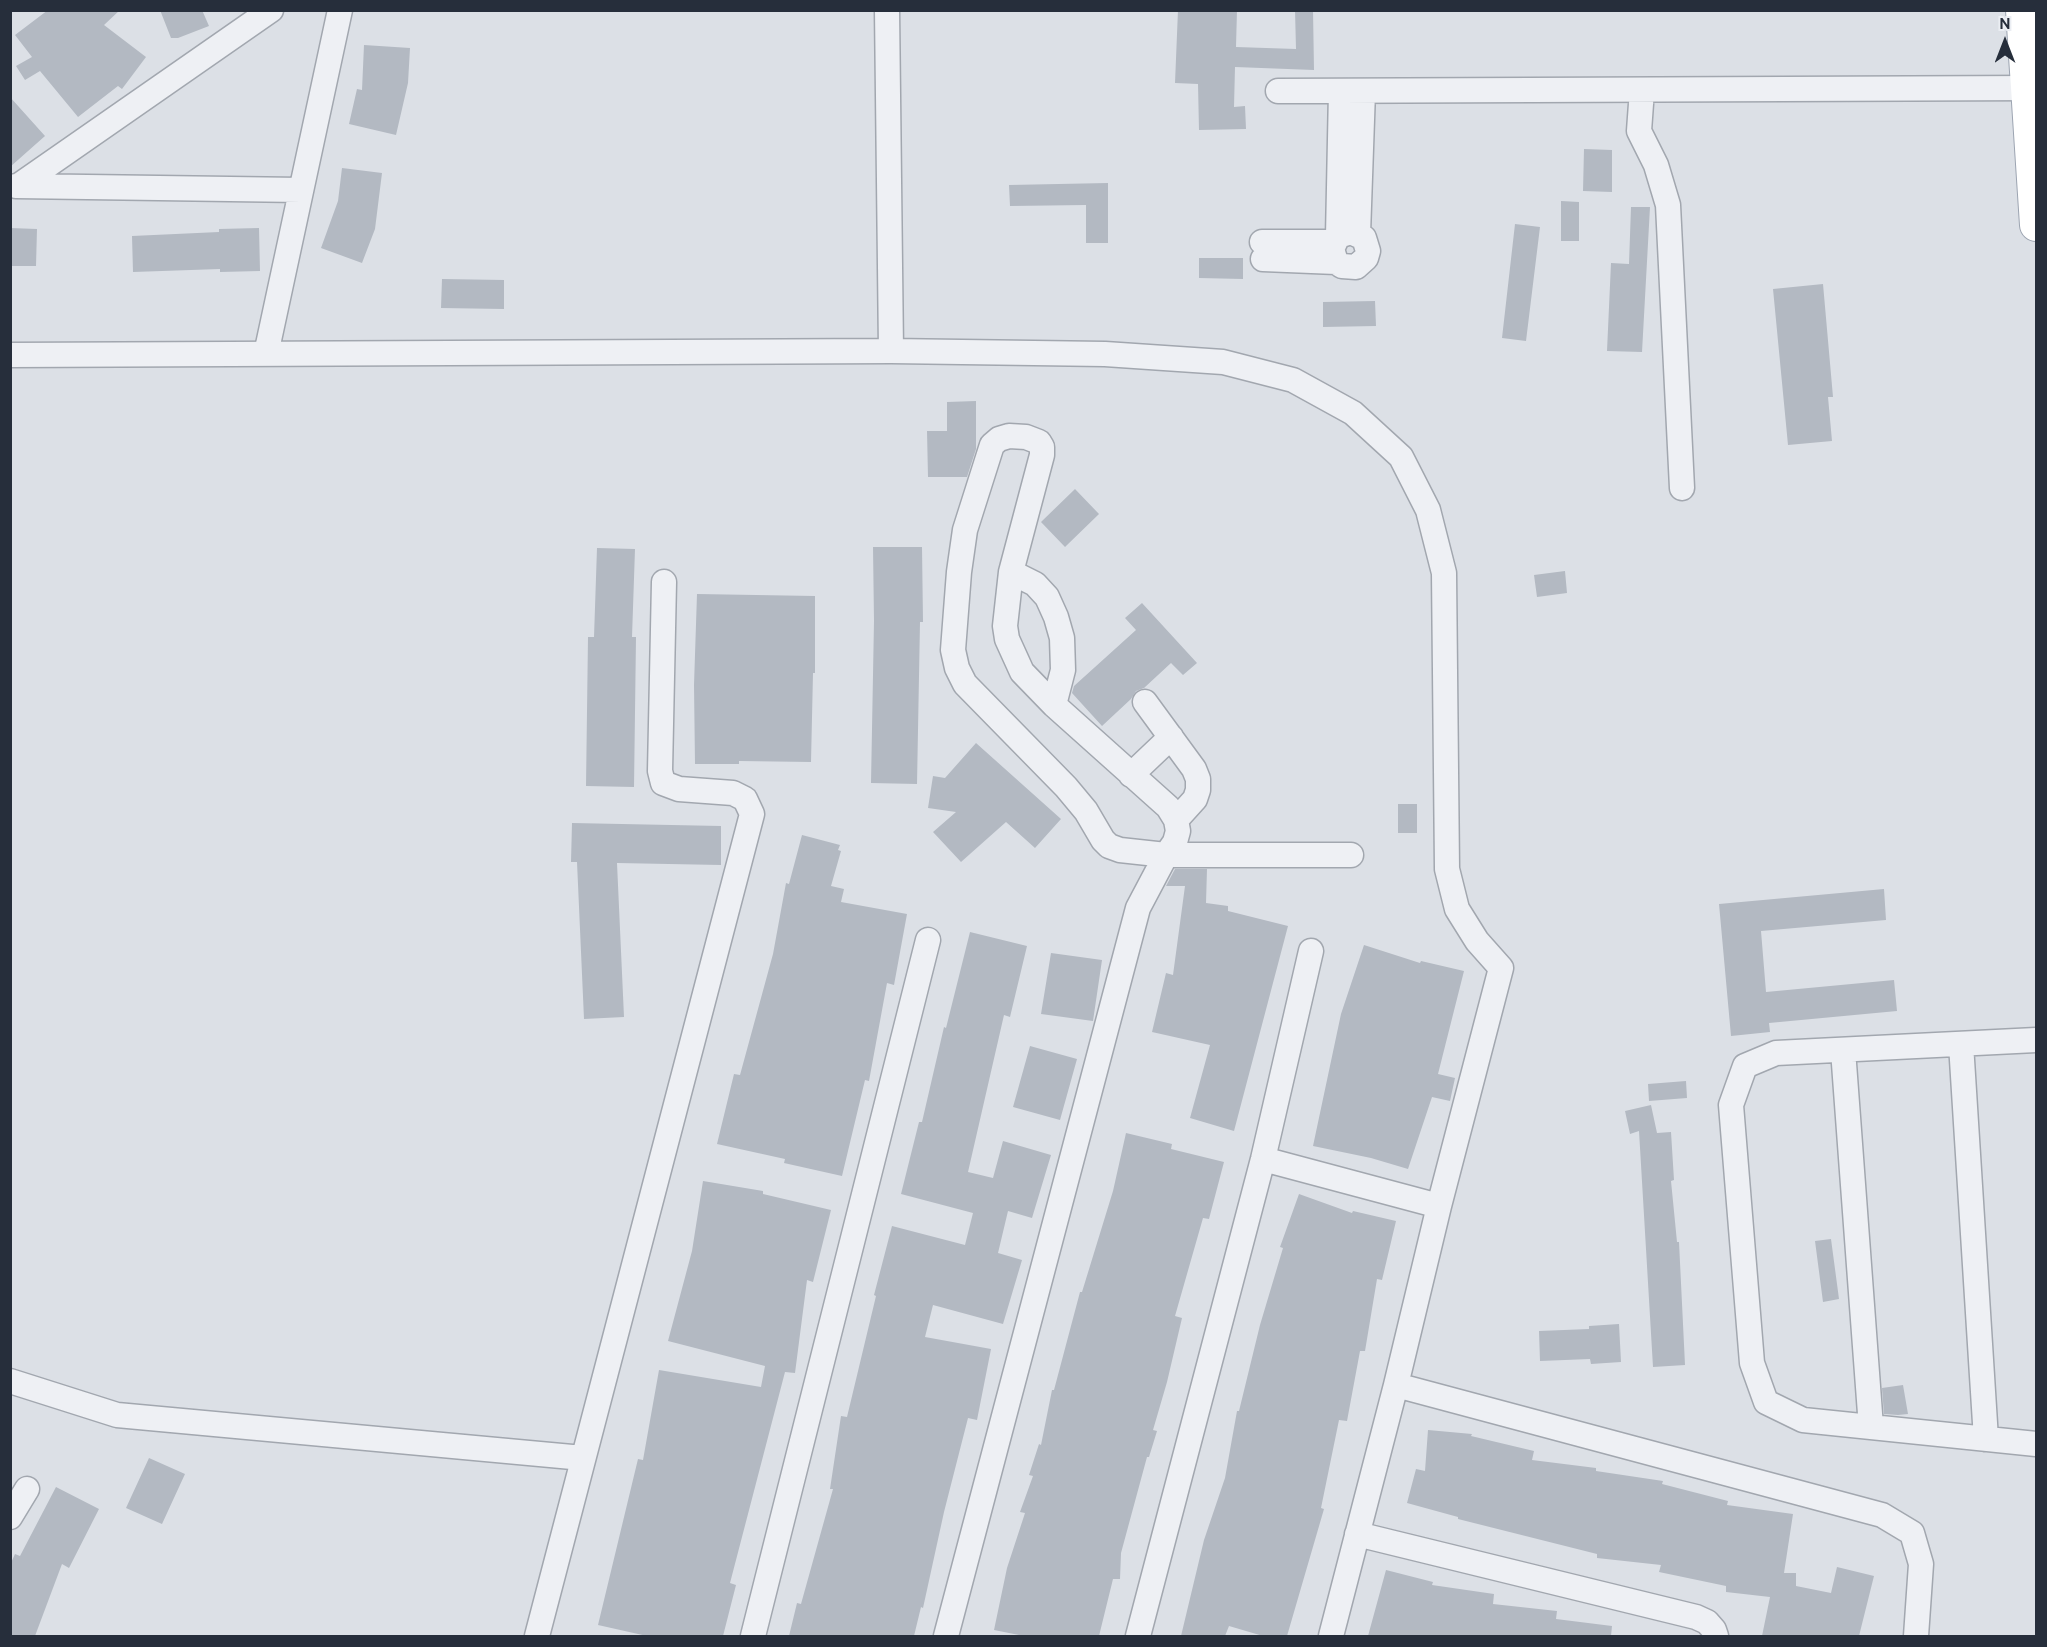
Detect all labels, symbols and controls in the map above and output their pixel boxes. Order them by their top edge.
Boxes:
north arrow [1975,12,2035,72]
text: N [1999,14,2011,33]

